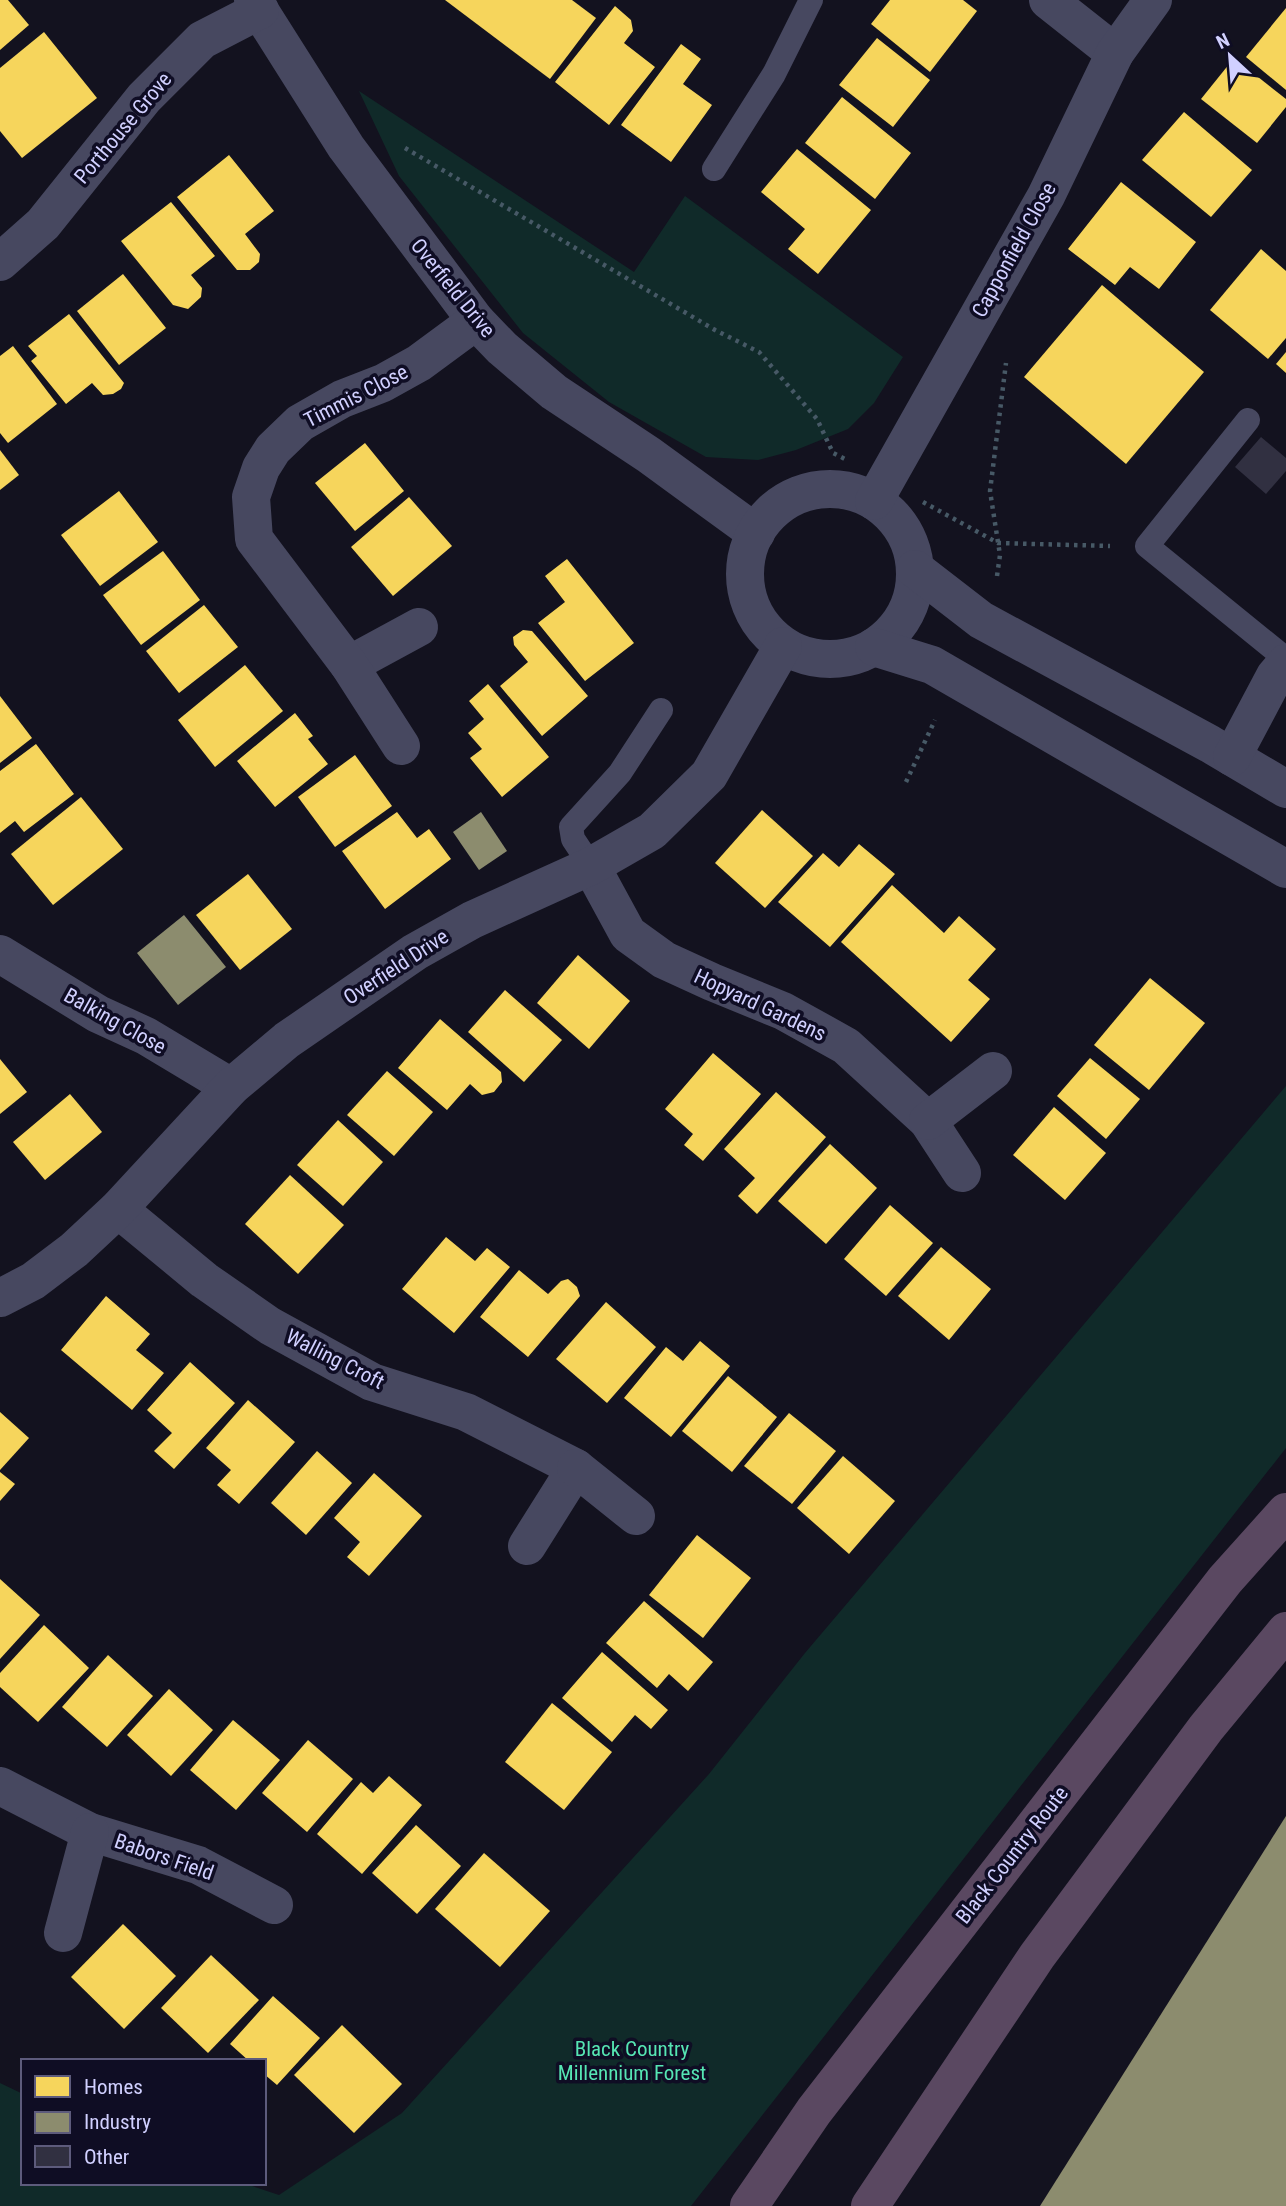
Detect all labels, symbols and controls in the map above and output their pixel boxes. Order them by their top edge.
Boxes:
north arrow [1195,21,1265,91]
text: N [1212,28,1233,54]
street label: Porthouse Grove [69,67,177,189]
street label: Capponfield Close [967,178,1061,322]
street label: Overfield Drive [406,234,500,342]
street label: Timmis Close [300,360,412,432]
street label: Overfield Drive [339,924,453,1010]
street label: Hopyard Gardens [690,964,830,1046]
street label: Balking Close [60,983,170,1059]
street label: Walling Croft [282,1324,388,1394]
street label: Black Country Route [951,1782,1073,1928]
street label: Babors Field [111,1829,217,1885]
park label: Black Country Millennium Forest [558,2037,706,2085]
legend [21,2059,266,2185]
text: Homes [84,2075,143,2099]
text: Industry [84,2110,151,2134]
text: Other [84,2145,129,2169]

